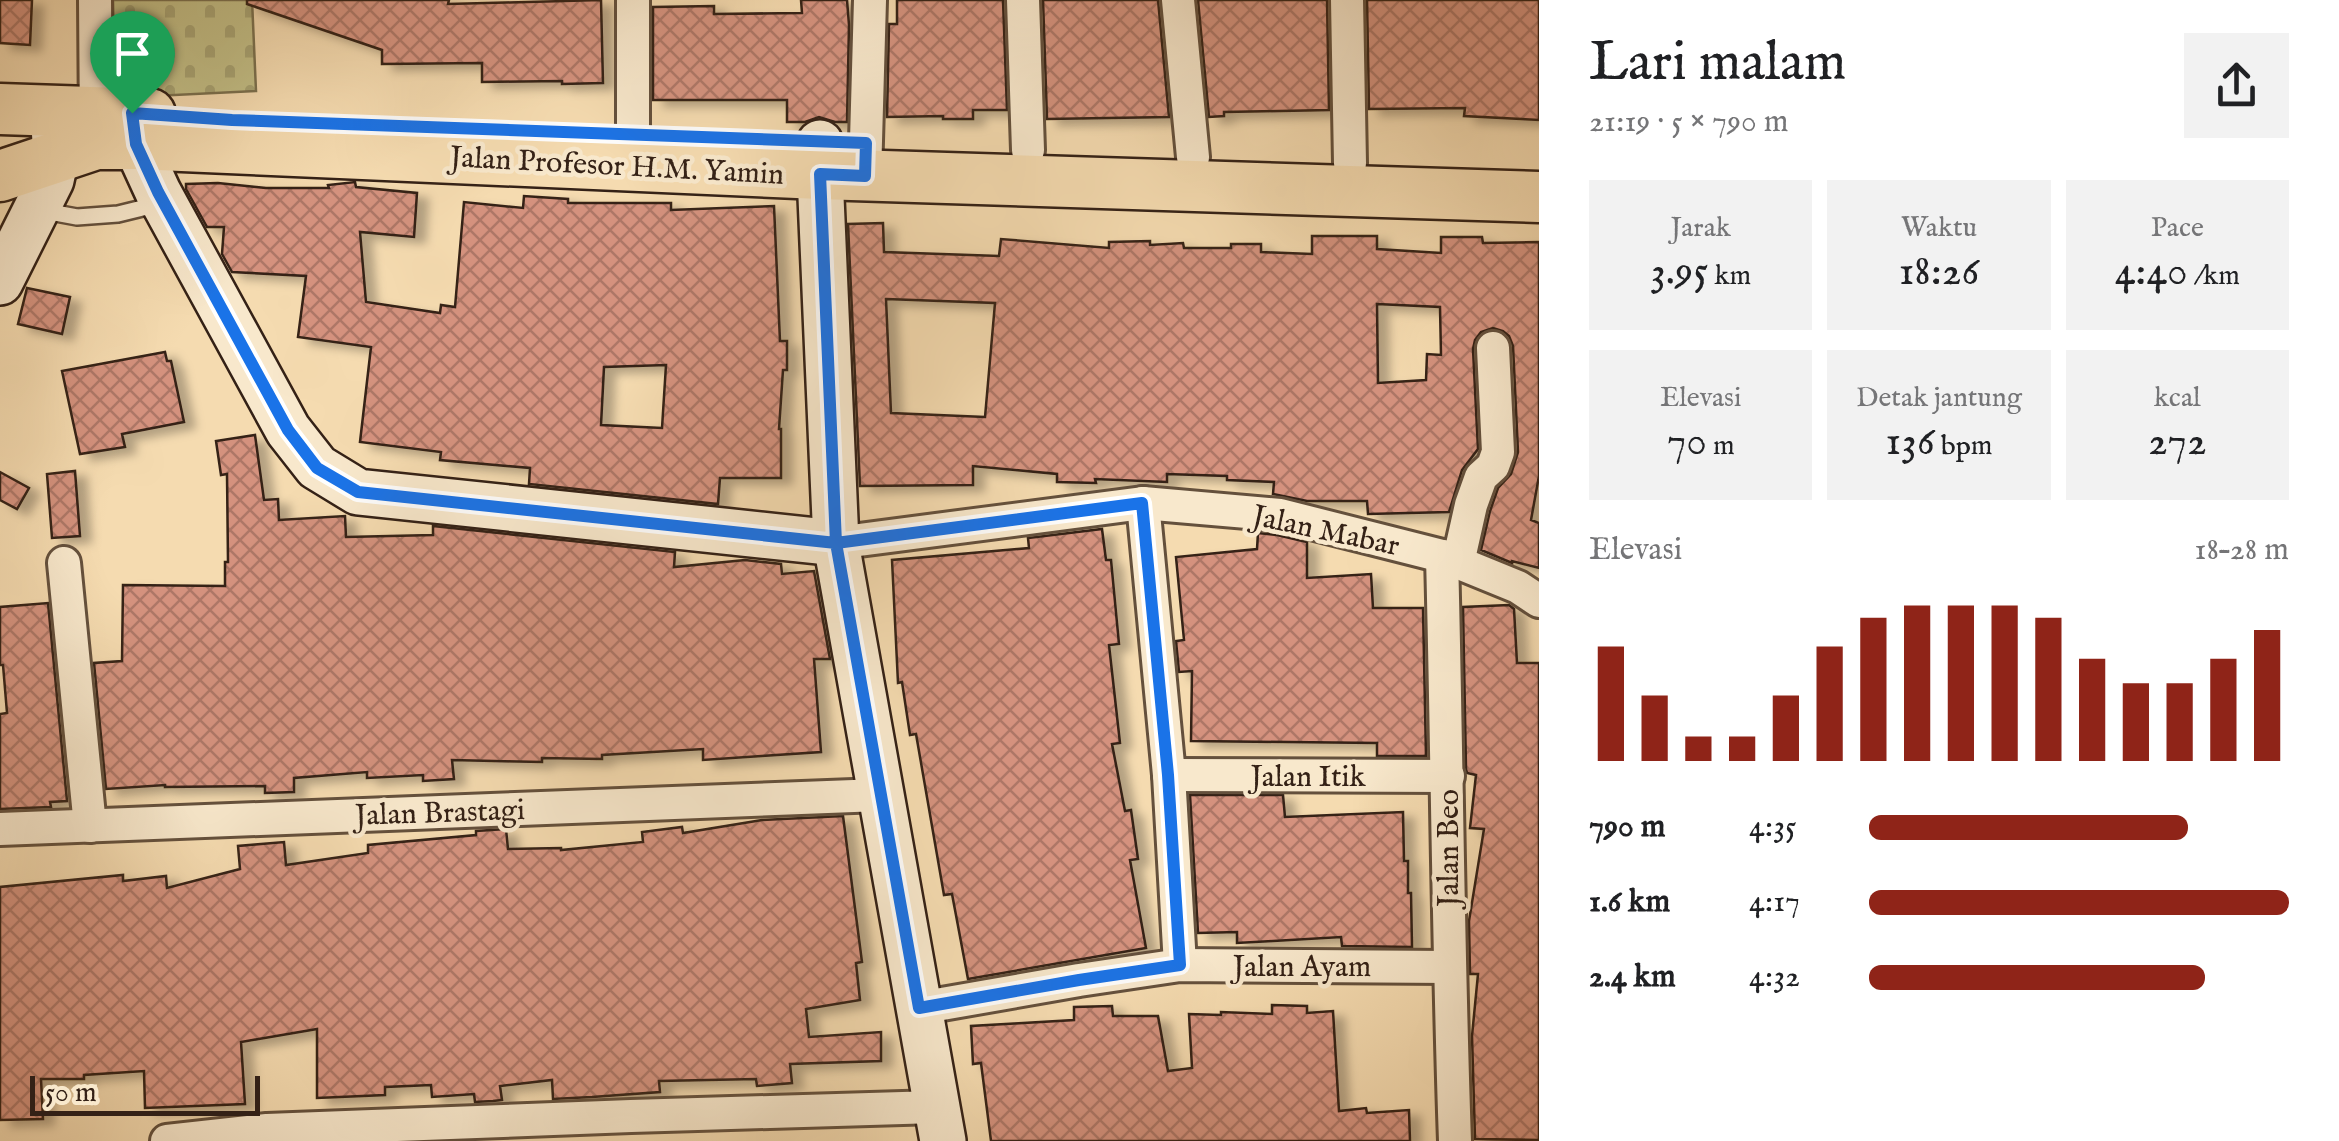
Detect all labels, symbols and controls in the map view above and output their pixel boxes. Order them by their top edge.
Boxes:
pin [90,11,175,114]
icon: arrive [105,26,160,81]
text: Lari malam [1589,29,1846,99]
button: share [2184,33,2289,138]
text: 21:19 · 5 × 790 m [1589,102,1788,143]
street label: Jalan Profesor H.M. Yamin [446,139,785,195]
text: Jarak [1671,211,1731,246]
text: Waktu [1901,211,1977,246]
text: Pace [2151,211,2204,246]
text: 3.95 [1650,246,1708,299]
text: 18:26 [1899,246,1979,299]
text: 4:40 [2115,246,2188,299]
text: km [1708,259,1751,294]
text: /km [2188,259,2240,294]
text: Elevasi [1660,381,1741,416]
text: Detak jantung [1856,381,2022,416]
text: kcal [2154,381,2201,416]
text: 70 [1667,416,1707,469]
text: 136 [1886,416,1935,469]
text: 272 [2148,416,2207,469]
text: m [1707,429,1735,464]
text: bpm [1935,429,1992,464]
street label: Jalan Mabar [1246,497,1403,566]
text: Elevasi [1589,530,1682,571]
text: 18–28 m [2195,530,2289,571]
street label: Jalan Itik [1247,759,1367,797]
street label: Jalan Beo [1431,789,1469,910]
street label: Jalan Brastagi [351,792,526,836]
text: 790 m [1589,807,1665,848]
text: 4:35 [1749,807,1797,848]
text: 1.6 km [1589,882,1670,923]
text: 4:17 [1749,882,1800,923]
street label: Jalan Ayam [1230,949,1371,987]
text: 2.4 km [1589,957,1676,998]
text: 4:32 [1749,957,1800,998]
scale bar [30,1071,260,1116]
text: 50 m [45,1076,97,1111]

